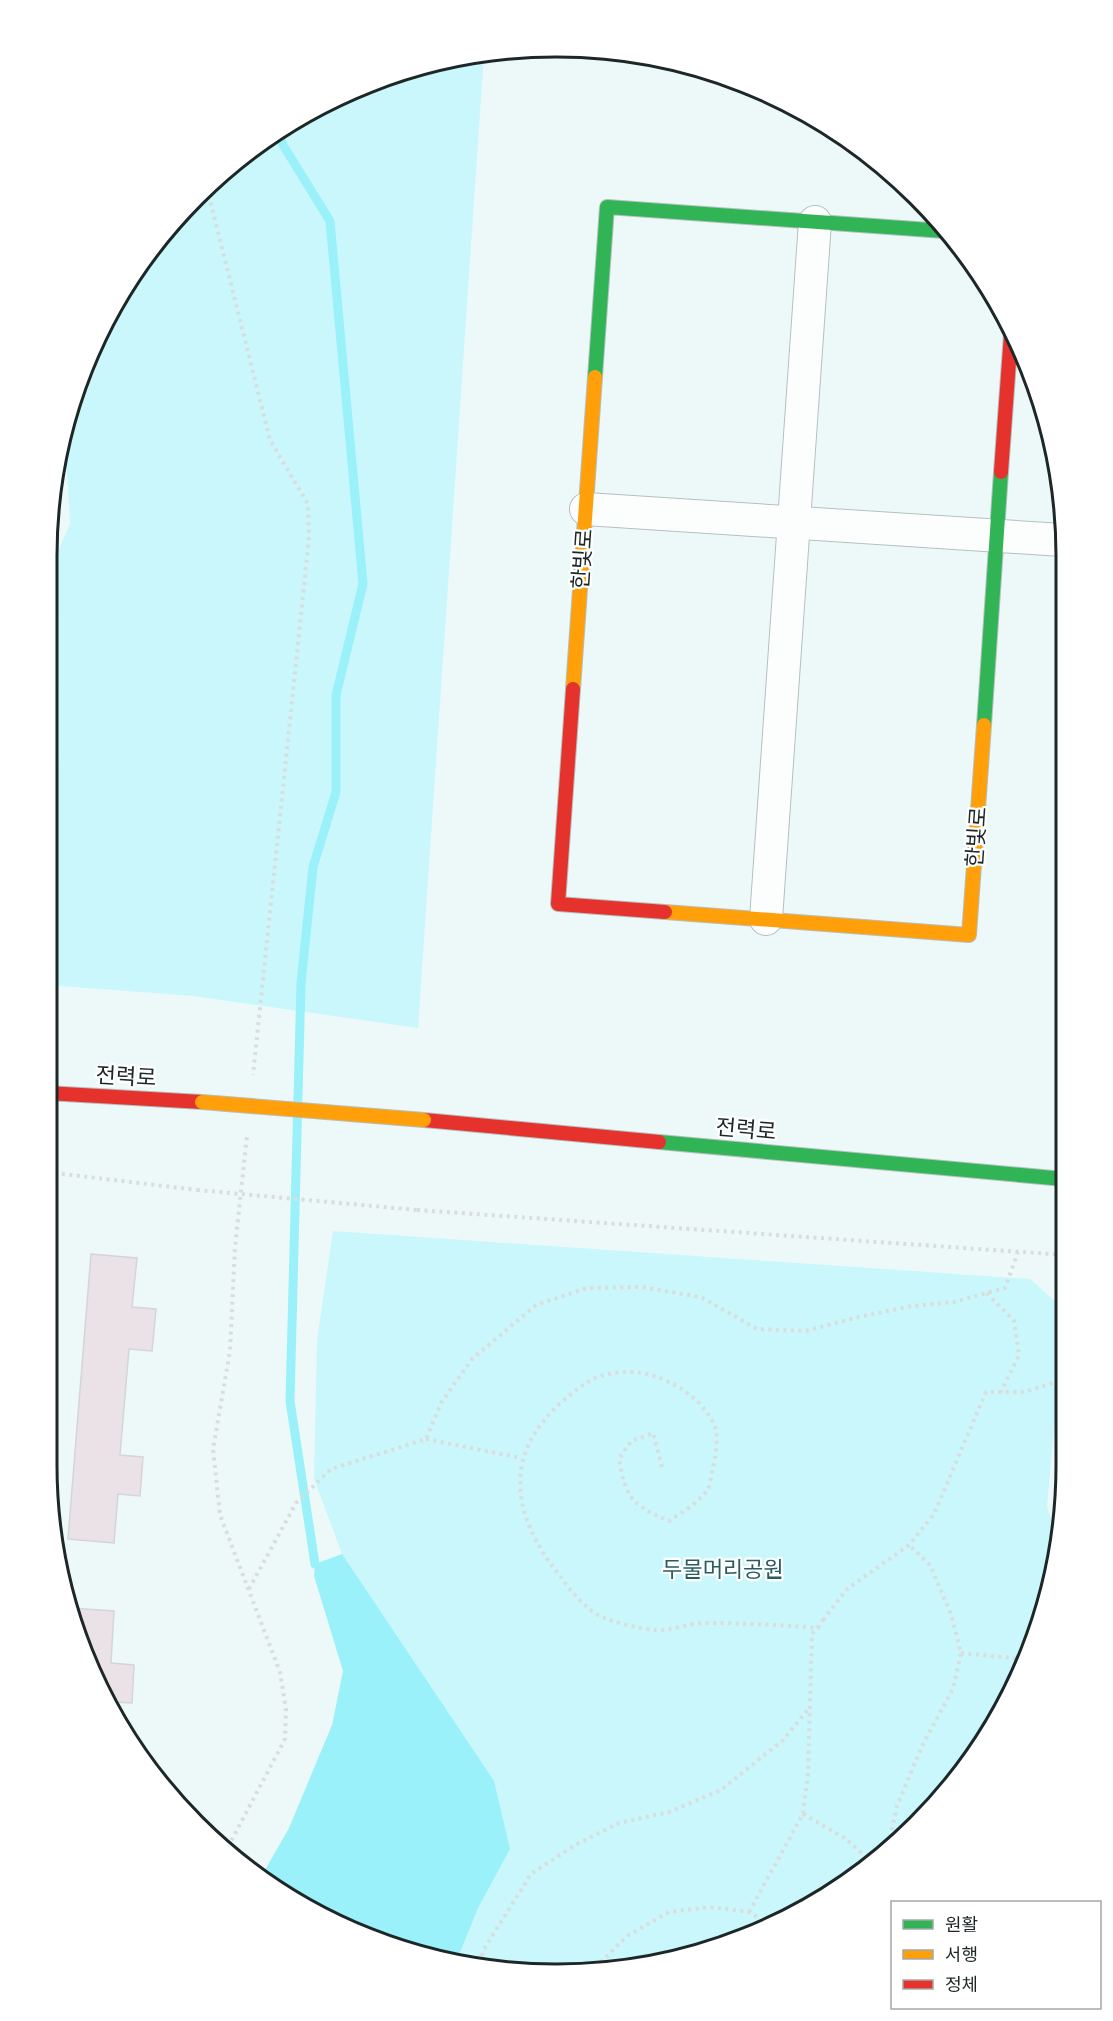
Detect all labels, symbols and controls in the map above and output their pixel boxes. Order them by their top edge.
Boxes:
street label: 한빛로 [564,528,600,590]
street label: 한빛로 [958,806,994,868]
street label: 전력로 [95,1058,157,1094]
street label: 전력로 [714,1110,778,1148]
park label: 두물머리공원 [662,1553,784,1585]
legend [891,1901,1101,2009]
text: 원활 [945,1912,978,1938]
text: 서행 [945,1942,978,1968]
text: 정체 [945,1972,978,1998]

